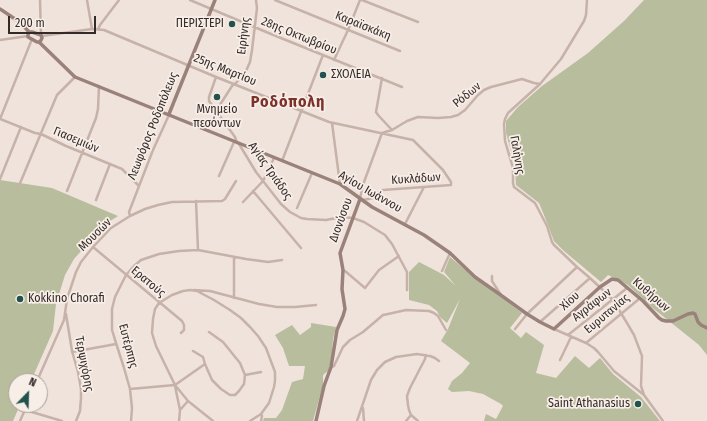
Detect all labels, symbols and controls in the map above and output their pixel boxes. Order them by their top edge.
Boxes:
scale bar [10,8,98,34]
street label: Καραϊσκάκη [333,8,393,44]
street label: 28ης Οκτωβρίου [259,14,339,58]
text: 200 m [15,16,45,30]
street label: Ειρήνης [235,16,253,56]
place label: ΠΕΡΙΣΤΕΡΙ [176,17,224,31]
marker: ΠΕΡΙΣΤΕΡΙ [227,19,237,29]
street label: 25ης Μαρτίου [192,51,258,89]
place label: ΣΧΟΛΕΙΑ [331,68,371,82]
street label: Λεωφόρος Ροδοπόλεως [125,70,181,182]
marker: ΣΧΟΛΕΙΑ [318,70,328,80]
street label: Ρόδων [450,79,484,111]
marker: Μνημείο πεσόντων [212,92,222,102]
district label: Ροδόπολη [251,93,325,113]
place label: Μνημείο πεσόντων [193,103,241,131]
street label: Γιασεμιών [51,124,101,156]
street label: Γαλήνης [507,135,527,175]
street label: Αγίας Τριάδος [245,139,295,203]
street label: Αγίου Ιωάννου [336,168,404,216]
street label: Κυκλάδων [391,170,441,188]
street label: Διονύσου [326,196,356,244]
street label: Μουσών [75,215,115,255]
street label: Ερατούς [128,264,168,300]
street label: Κυθήρων [629,275,673,315]
street label: Αγράφων [570,285,614,325]
street label: Χίου [557,289,583,313]
street label: Ευρυτανίας [581,291,633,337]
place label: Kokkino Chorafi [28,292,105,306]
marker: Kokkino Chorafi [15,294,25,304]
street label: Ευτέρπης [115,322,141,370]
street label: Τερψιχόρης [72,335,96,393]
north arrow [8,373,48,413]
text: N [27,375,38,390]
place label: Saint Athanasius [548,397,630,411]
marker: Saint Athanasius [633,399,643,409]

